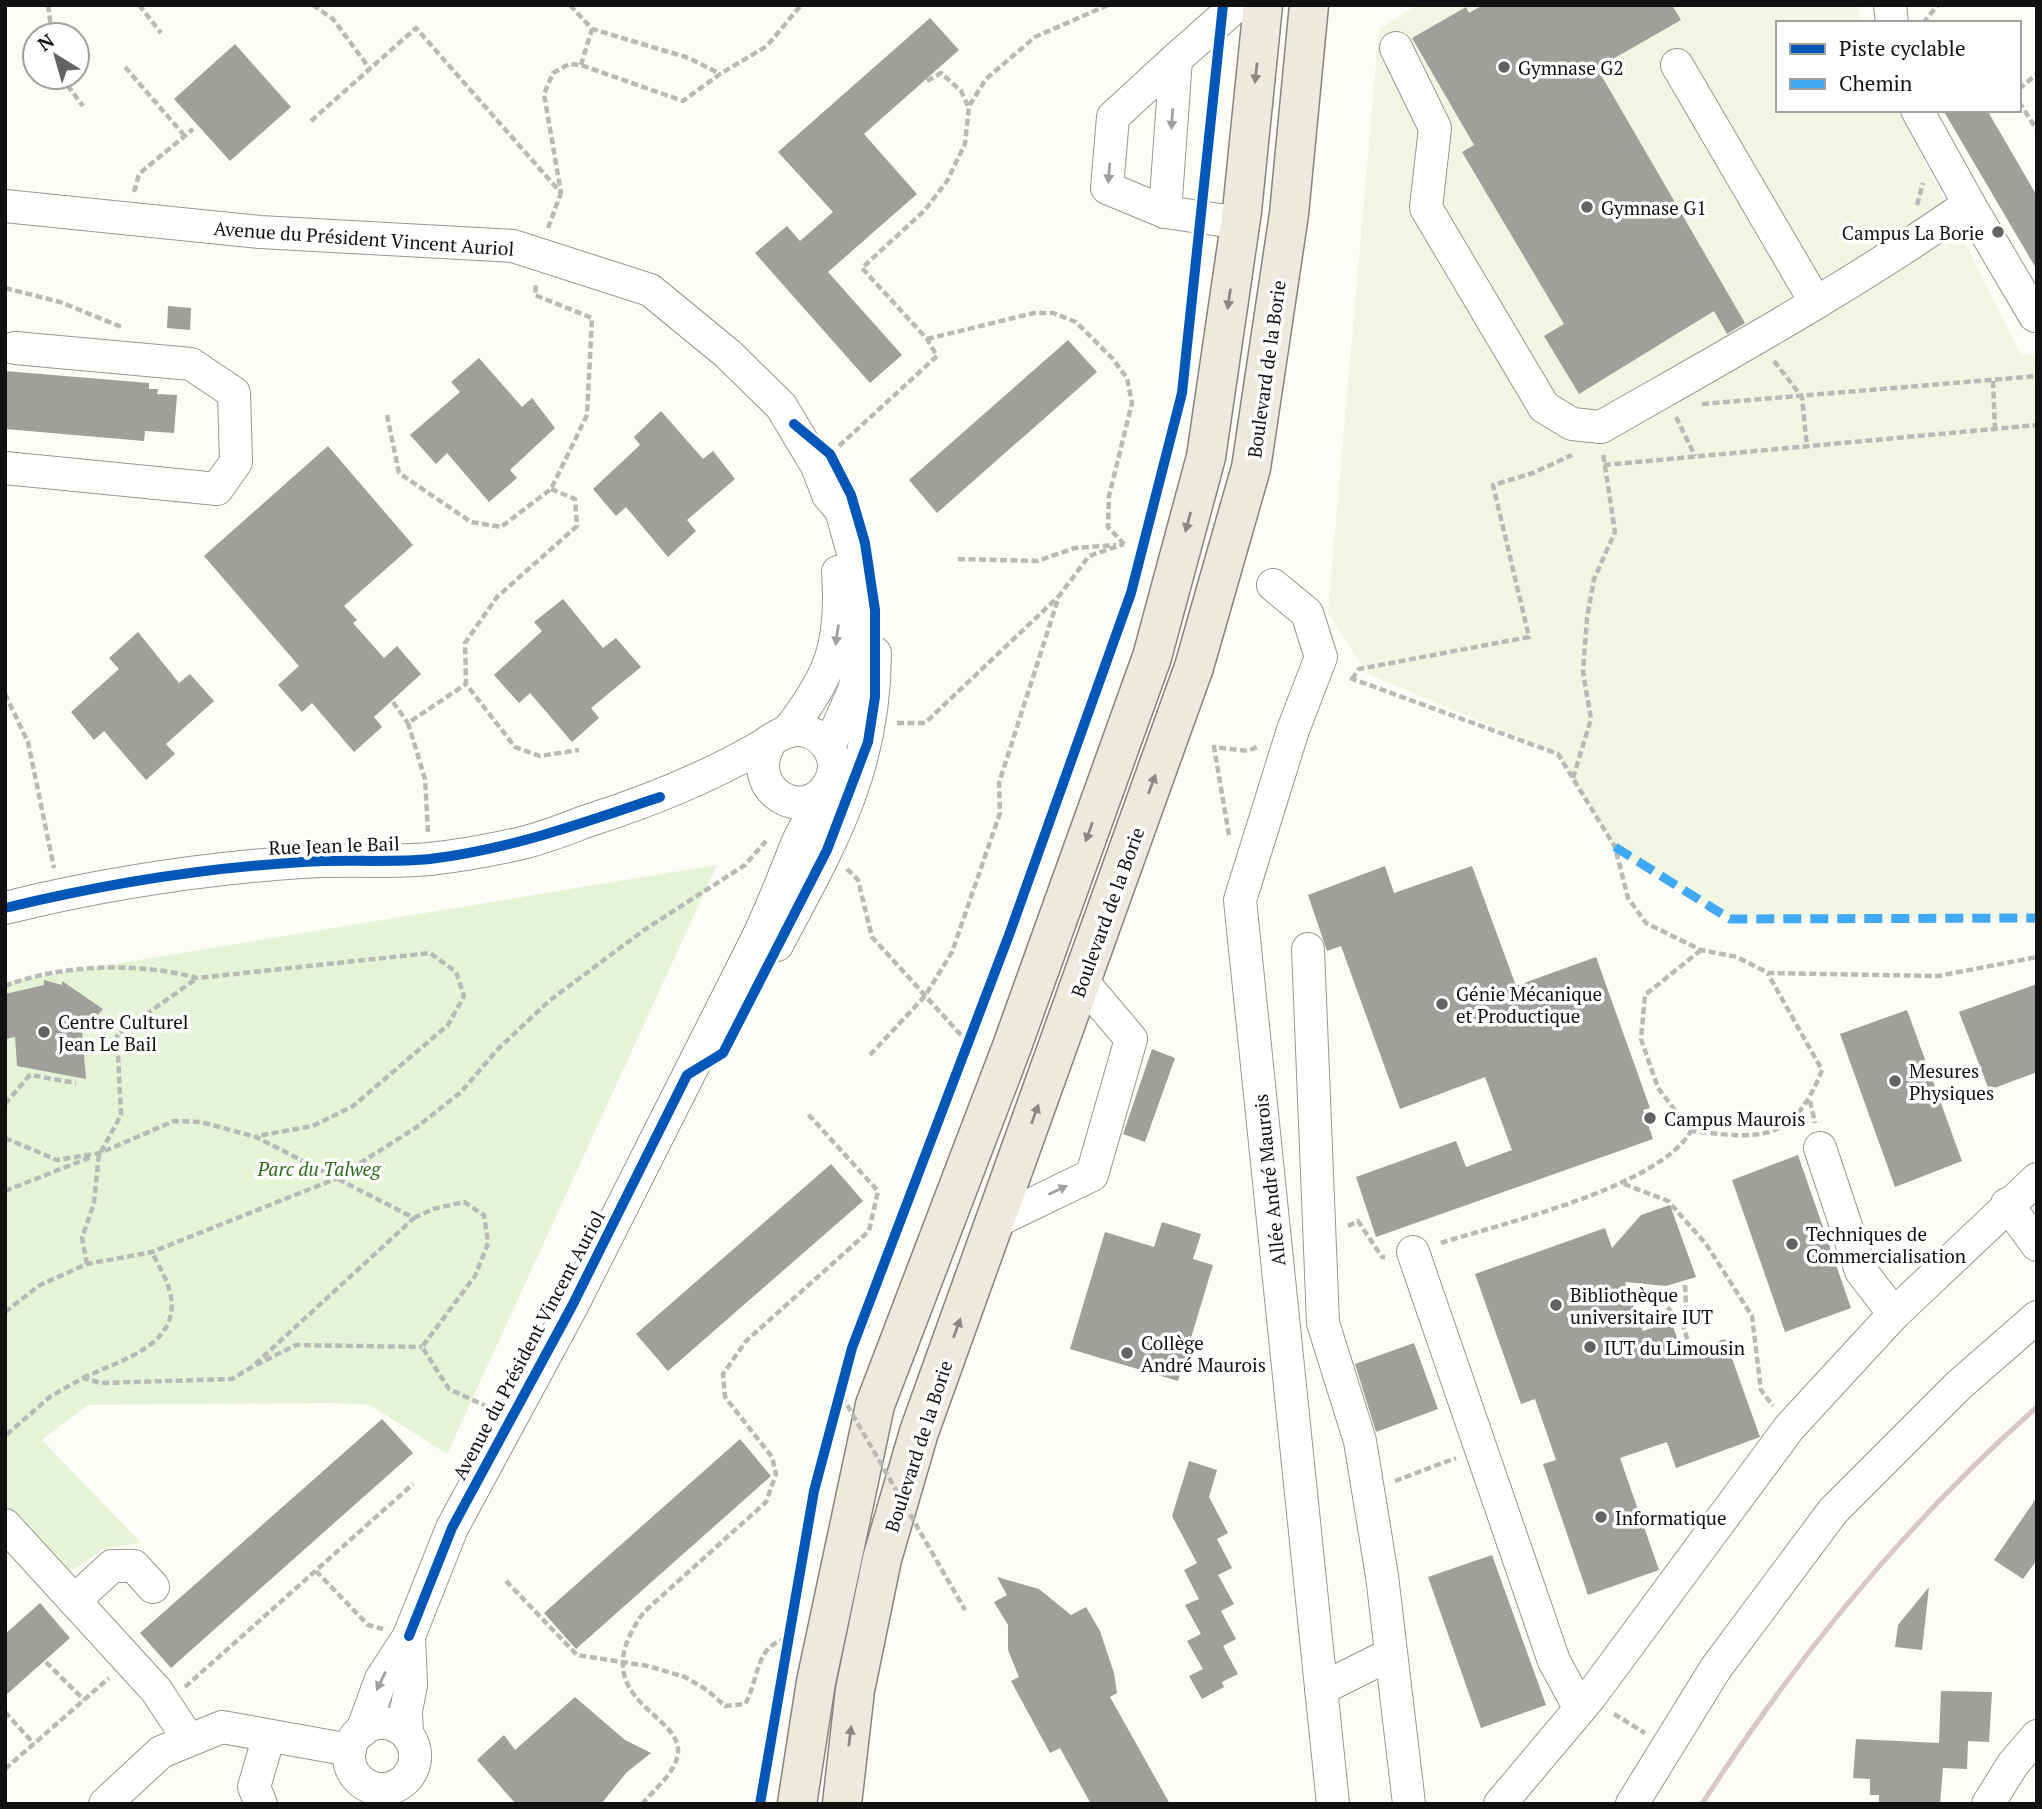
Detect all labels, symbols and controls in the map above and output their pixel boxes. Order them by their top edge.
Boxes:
north arrow [21,21,91,91]
legend [1776,21,2021,112]
text: N [32,27,59,56]
text: Piste cyclable [1839,34,1965,62]
place label: Gymnase G2 [1518,55,1624,80]
marker: Gymnase G2 [1496,59,1512,75]
one-way arrow [1251,62,1262,84]
text: Chemin [1839,69,1913,97]
one-way arrow [1166,108,1177,130]
one-way arrow [1103,163,1114,185]
place label: Gymnase G1 [1601,195,1707,220]
marker: Gymnase G1 [1579,199,1595,215]
street label: Avenue du Président Vincent Auriol [213,215,515,261]
place label: Campus La Borie [1842,220,1984,245]
marker: Campus La Borie [1990,224,2006,240]
street label: Boulevard de la Borie [1241,279,1291,459]
one-way arrow [1224,288,1235,310]
one-way arrow [1183,512,1193,533]
one-way arrow [831,625,842,647]
one-way arrow [1147,774,1158,795]
one-way arrow [1083,822,1094,843]
street label: Boulevard de la Borie [1065,824,1149,1000]
street label: Rue Jean le Bail [268,830,400,860]
place label: Génie Mécanique et Productique [1456,981,1602,1028]
marker: Génie Mécanique et Productique [1434,996,1450,1012]
place label: Centre Culturel Jean Le Bail [58,1009,189,1056]
marker: Centre Culturel Jean Le Bail [36,1024,52,1040]
place label: Mesures Physiques [1909,1058,1994,1105]
marker: Mesures Physiques [1887,1073,1903,1089]
street label: Allée André Maurois [1248,1093,1290,1267]
one-way arrow [1030,1103,1041,1124]
place label: Campus Maurois [1664,1106,1805,1131]
marker: Campus Maurois [1642,1110,1658,1126]
park label: Parc du Talweg [256,1156,382,1181]
one-way arrow [1048,1184,1068,1196]
street label: Avenue du Président Vincent Auriol [446,1206,610,1484]
place label: Techniques de Commercialisation [1806,1221,1966,1268]
marker: Techniques de Commercialisation [1784,1236,1800,1252]
place label: Bibliothèque universitaire IUT [1570,1282,1713,1329]
marker: Bibliothèque universitaire IUT [1548,1297,1564,1313]
one-way arrow [952,1317,963,1338]
place label: Collège André Maurois [1141,1330,1266,1377]
place label: IUT du Limousin [1604,1335,1745,1360]
marker: IUT du Limousin [1582,1339,1598,1355]
marker: Collège André Maurois [1119,1345,1135,1361]
street label: Boulevard de la Borie [878,1357,958,1535]
place label: Informatique [1615,1505,1727,1530]
marker: Informatique [1593,1509,1609,1525]
one-way arrow [376,1671,387,1691]
one-way arrow [844,1725,855,1747]

